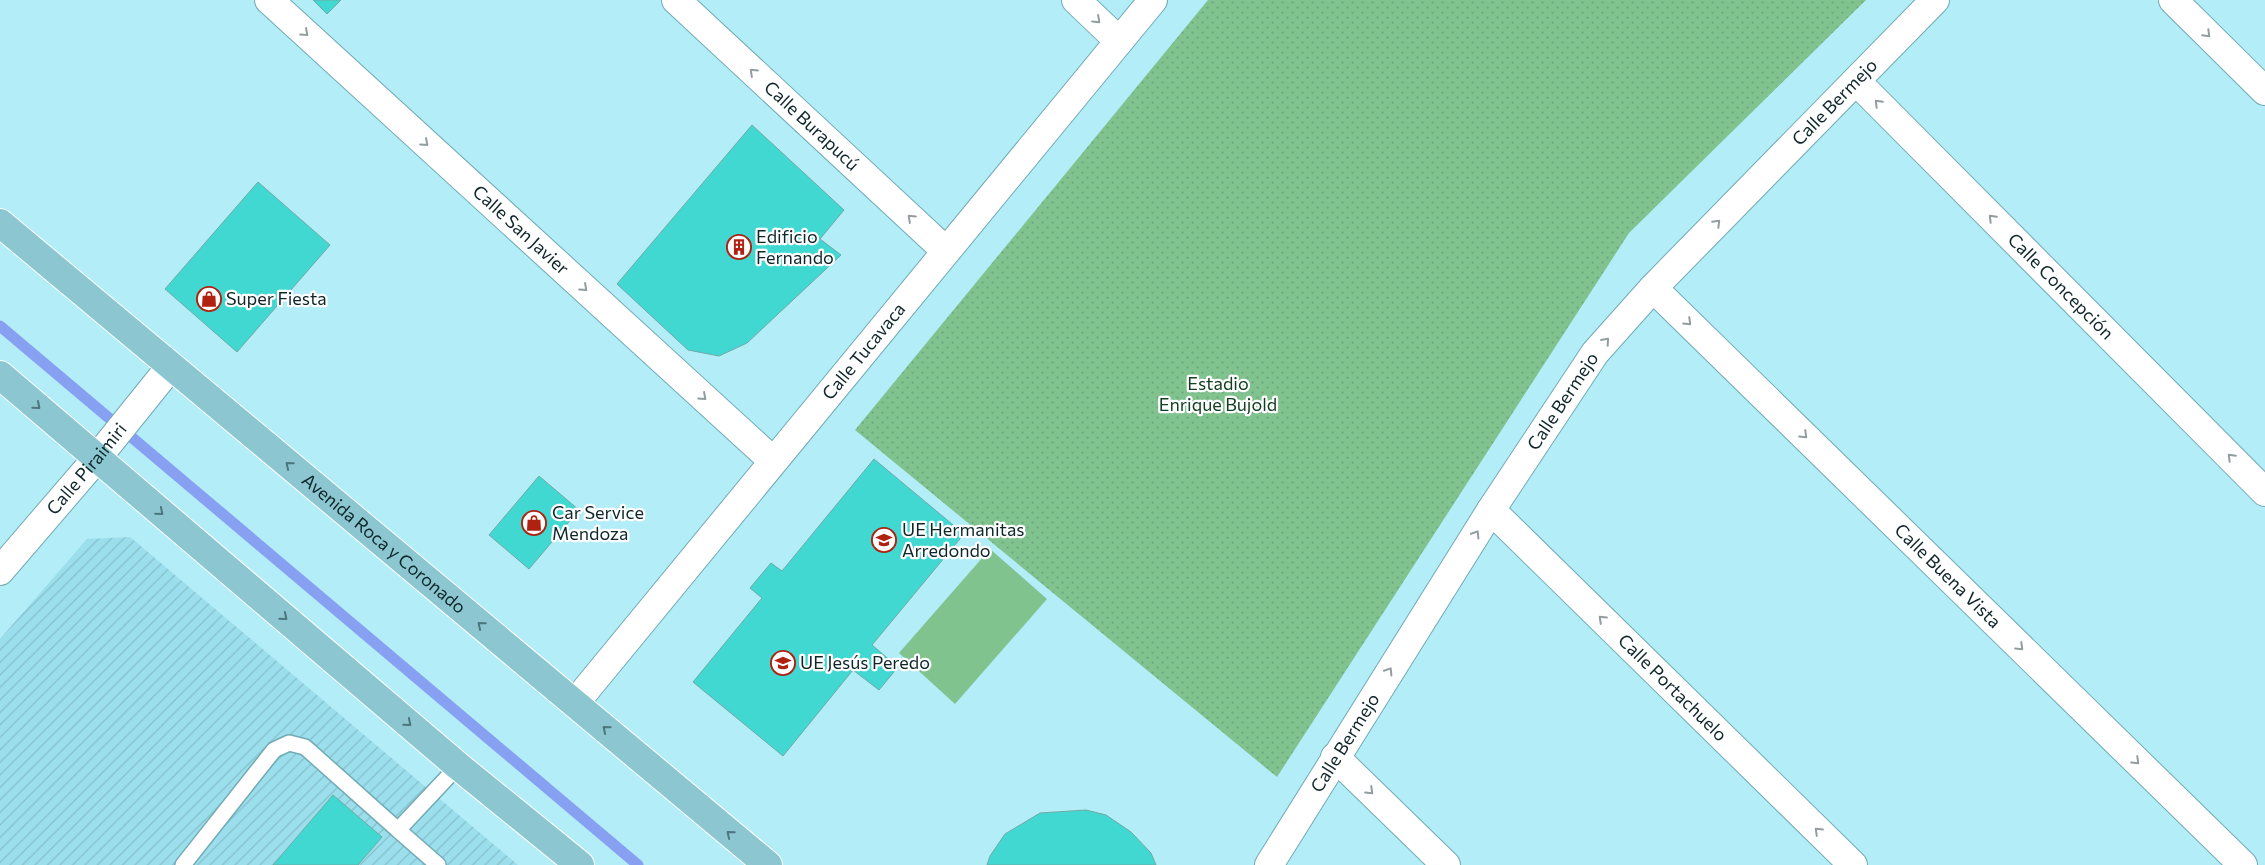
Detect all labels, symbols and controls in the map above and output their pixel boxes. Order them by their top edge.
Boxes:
one-way arrow [1092,14,1101,23]
one-way arrow [299,27,308,36]
one-way arrow [2201,28,2210,37]
street label: Calle Bermejo [1787,54,1881,150]
one-way arrow [750,68,759,77]
street label: Calle Burapucú [760,76,864,175]
one-way arrow [1874,100,1883,109]
one-way arrow [419,137,428,146]
street label: Calle San Javier [469,180,574,279]
one-way arrow [907,215,916,224]
one-way arrow [1989,215,1998,224]
one-way arrow [1711,219,1720,228]
place label: Edificio Fernando [756,225,834,268]
street label: Calle Concepción [2004,228,2119,344]
building icon: Edificio Fernando [726,234,752,260]
one-way arrow [578,282,587,291]
shop icon: Super Fiesta [196,286,222,312]
place label: Super Fiesta [226,287,327,309]
street label: Calle Tucavaca [817,298,909,404]
one-way arrow [1682,316,1691,325]
one-way arrow [1600,338,1609,347]
street label: Calle Bermejo [1522,348,1602,454]
park label: Estadio Enrique Bujold [1159,372,1277,415]
one-way arrow [698,391,707,400]
one-way arrow [31,401,40,409]
street label: Calle Piraimiri [41,418,131,519]
one-way arrow [1798,430,1807,439]
one-way arrow [2227,454,2236,463]
one-way arrow [286,461,295,470]
street label: Avenida Roca y Coronado [298,468,471,618]
place label: Car Service Mendoza [552,501,644,544]
one-way arrow [155,506,164,515]
shop icon: Car Service Mendoza [521,510,547,536]
place label: UE Hermanitas Arredondo [902,518,1025,561]
street label: Calle Buena Vista [1890,518,2006,632]
school or university icon: UE Hermanitas Arredondo [871,527,897,553]
one-way arrow [1470,530,1479,539]
one-way arrow [279,612,288,621]
one-way arrow [1599,616,1608,625]
one-way arrow [478,622,487,631]
street label: Calle Portachuelo [1614,629,1732,745]
one-way arrow [2014,641,2023,650]
school or university icon: UE Jesús Peredo [770,650,796,676]
place label: UE Jesús Peredo [800,651,930,673]
one-way arrow [1383,668,1393,677]
street label: Calle Bermejo [1305,689,1384,796]
one-way arrow [402,717,411,725]
one-way arrow [603,726,612,735]
one-way arrow [2130,755,2139,764]
one-way arrow [1365,785,1374,794]
one-way arrow [1815,828,1824,837]
one-way arrow [727,830,736,839]

